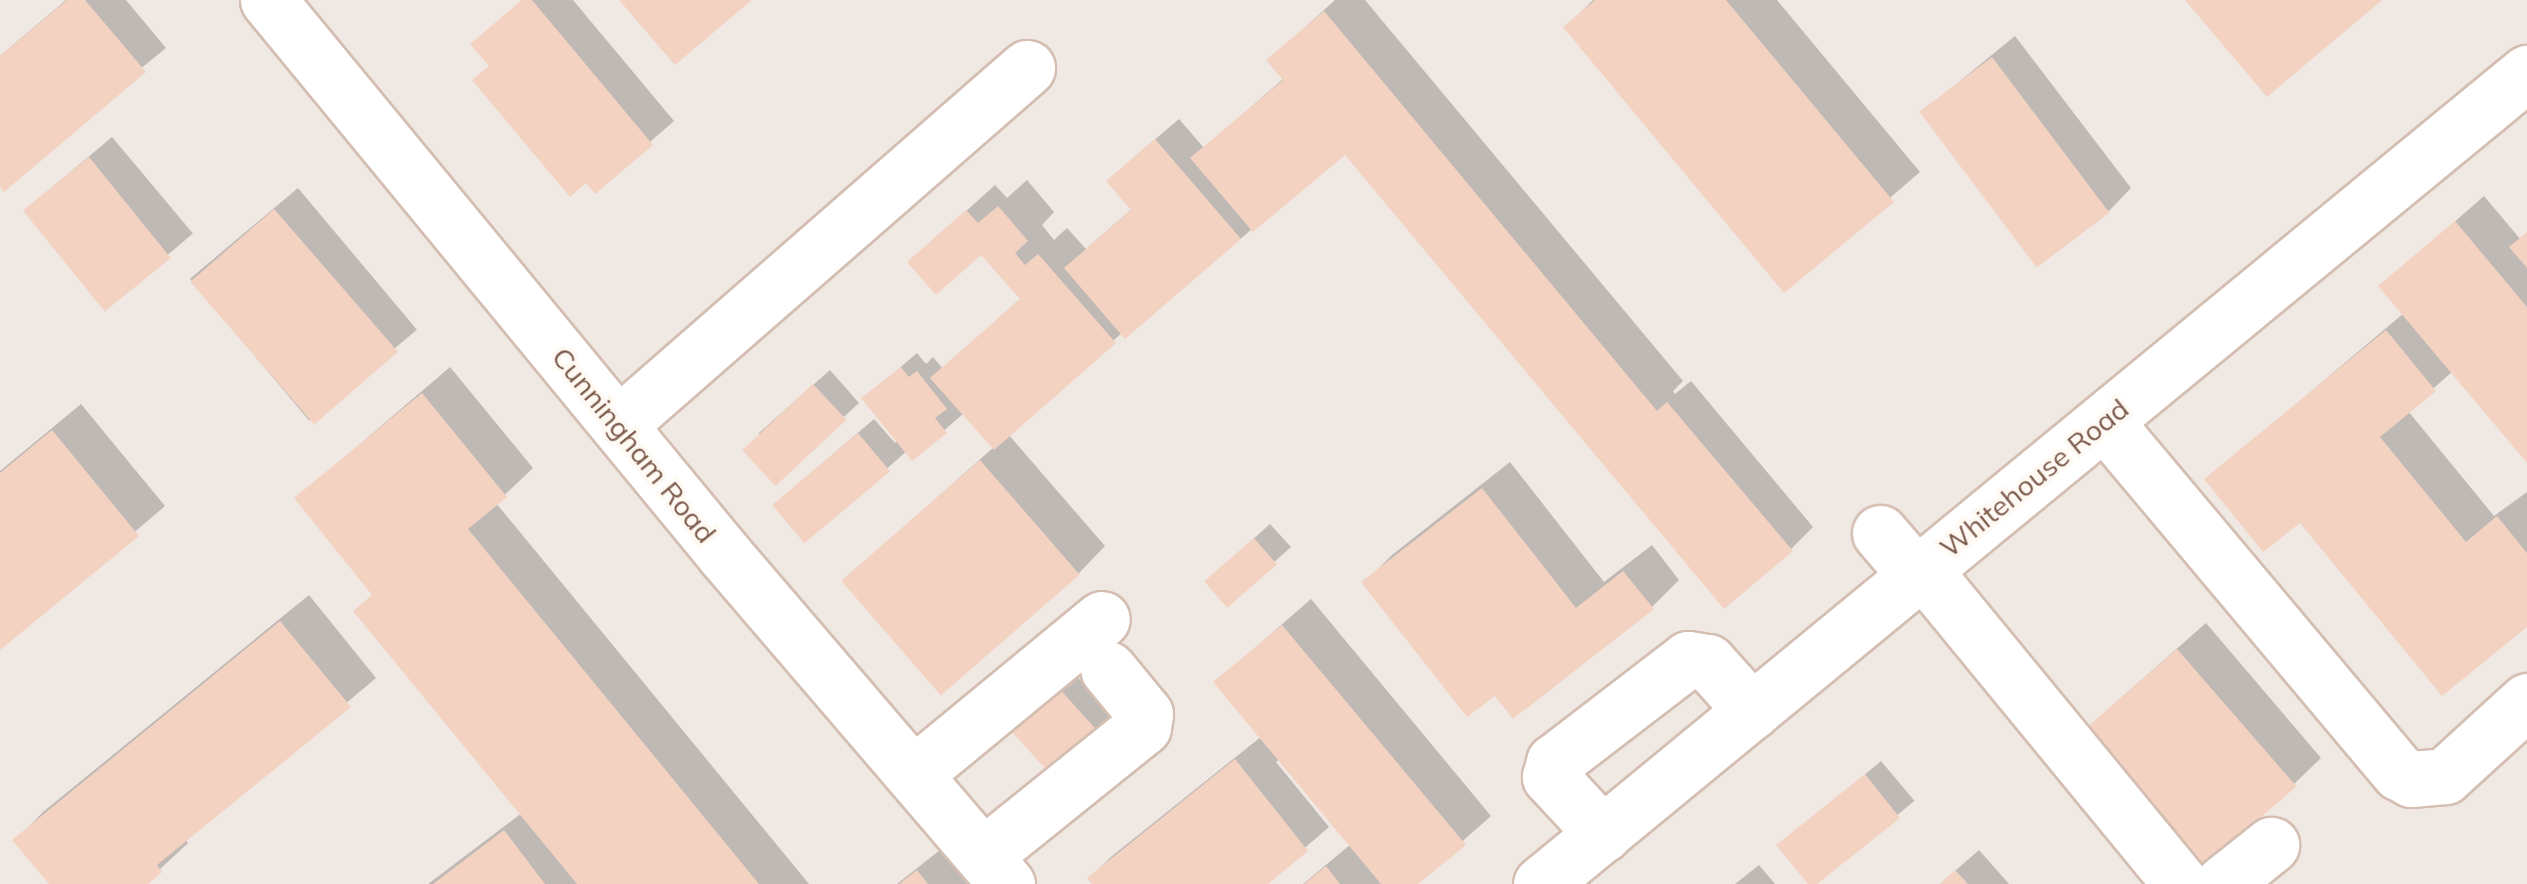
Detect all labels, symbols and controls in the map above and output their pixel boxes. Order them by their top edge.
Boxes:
street label: Cunningham Road [545,341,723,549]
street label: Whitehouse Road [1933,392,2135,564]

